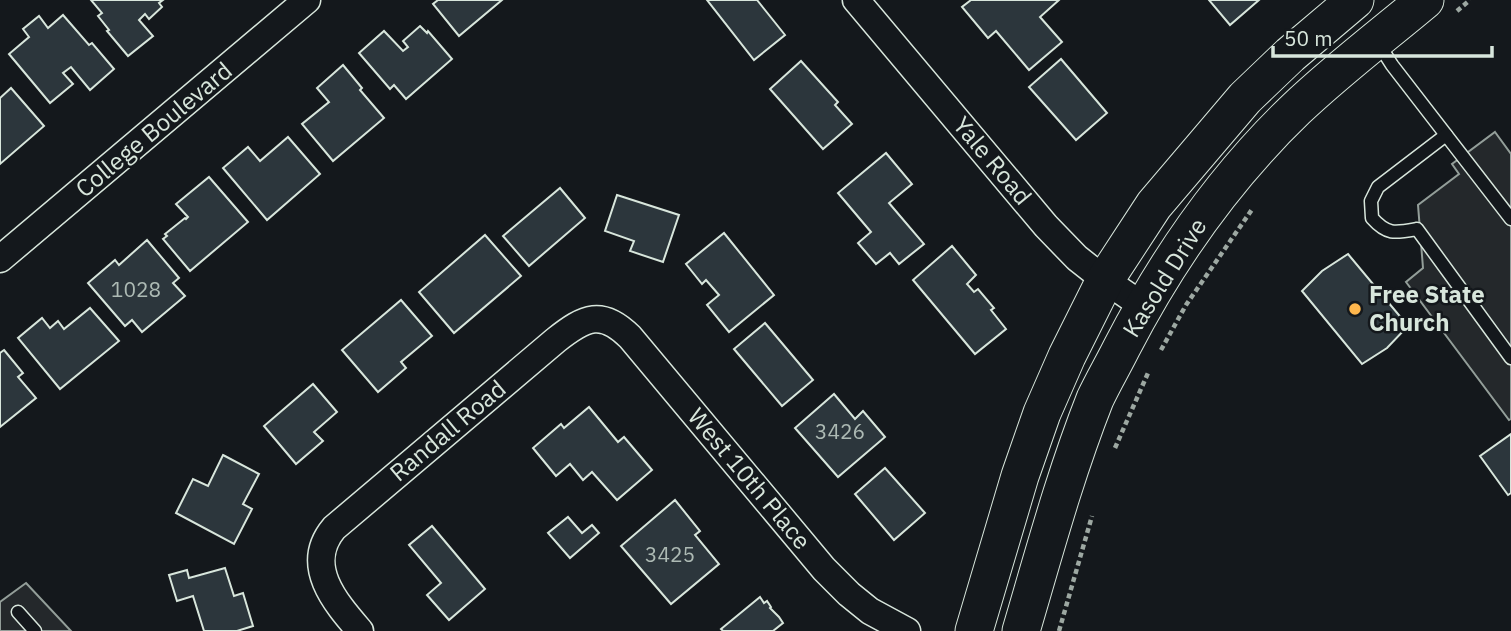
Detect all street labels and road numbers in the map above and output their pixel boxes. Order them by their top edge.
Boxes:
street label: College Boulevard [68,54,238,204]
street label: Yale Road [946,109,1039,211]
street label: Kasold Drive [1115,212,1213,343]
street label: Randall Road [383,372,512,488]
street label: West 10th Place [681,401,818,556]

